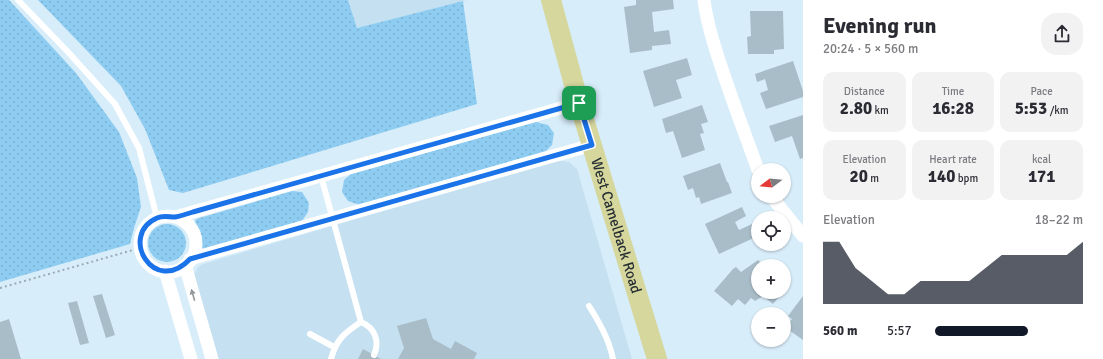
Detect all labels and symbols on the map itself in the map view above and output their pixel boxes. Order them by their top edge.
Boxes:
pin [562,86,596,120]
street label: West Camelback Road [587,156,646,296]
north arrow [751,163,791,203]
one-way arrow [190,288,196,300]

